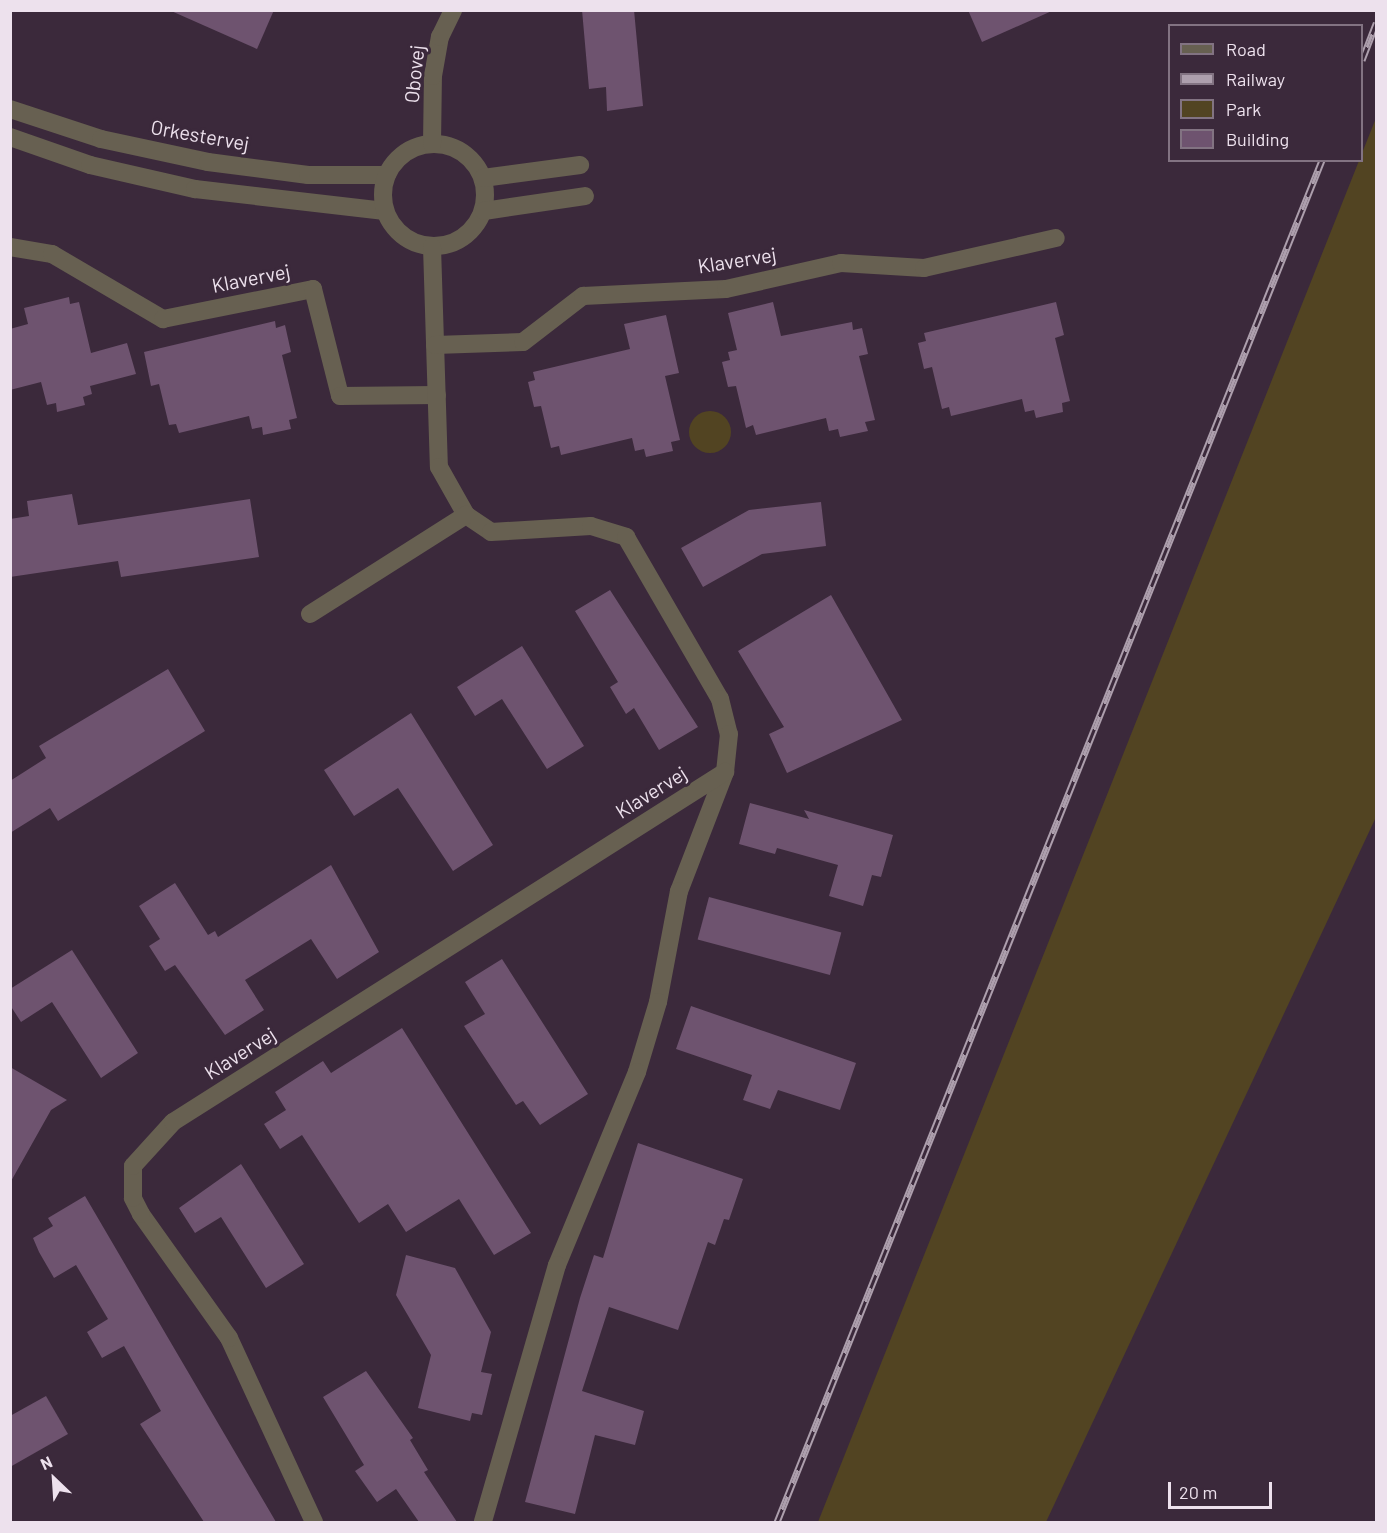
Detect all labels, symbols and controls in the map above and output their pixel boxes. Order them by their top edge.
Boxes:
legend [1168,24,1363,162]
text: Road [1226,38,1266,60]
street label: Obovej [399,44,429,104]
text: Railway [1226,68,1285,90]
text: Park [1226,98,1261,120]
street label: Orkestervej [149,115,251,155]
text: Building [1226,128,1289,150]
street label: Klavervej [696,242,778,278]
street label: Klavervej [210,259,292,297]
street label: Klavervej [611,761,691,823]
street label: Klavervej [200,1022,280,1084]
north arrow [24,1449,84,1509]
text: N [37,1451,55,1473]
scale bar [1171,1470,1274,1508]
text: 20 m [1179,1481,1217,1503]

